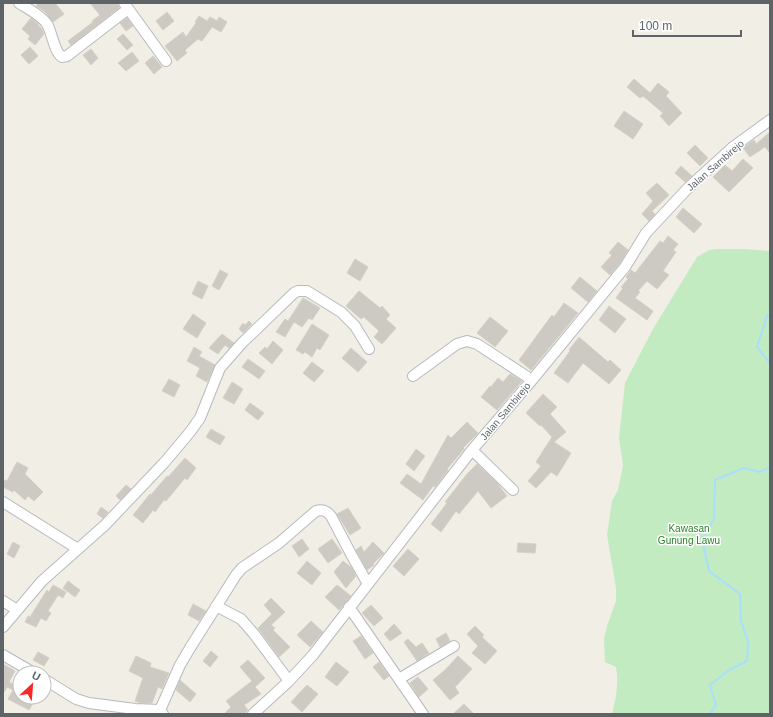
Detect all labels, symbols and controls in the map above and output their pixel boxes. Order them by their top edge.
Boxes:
scale bar [633,12,741,38]
text: 100 m [639,19,672,33]
street label: Jalan Sambirejo [685,137,746,193]
street label: Jalan Sambirejo [478,380,533,442]
park label: Kawasan Gunung Lawu [658,523,720,546]
north arrow [12,665,52,705]
text: U [30,669,43,683]

